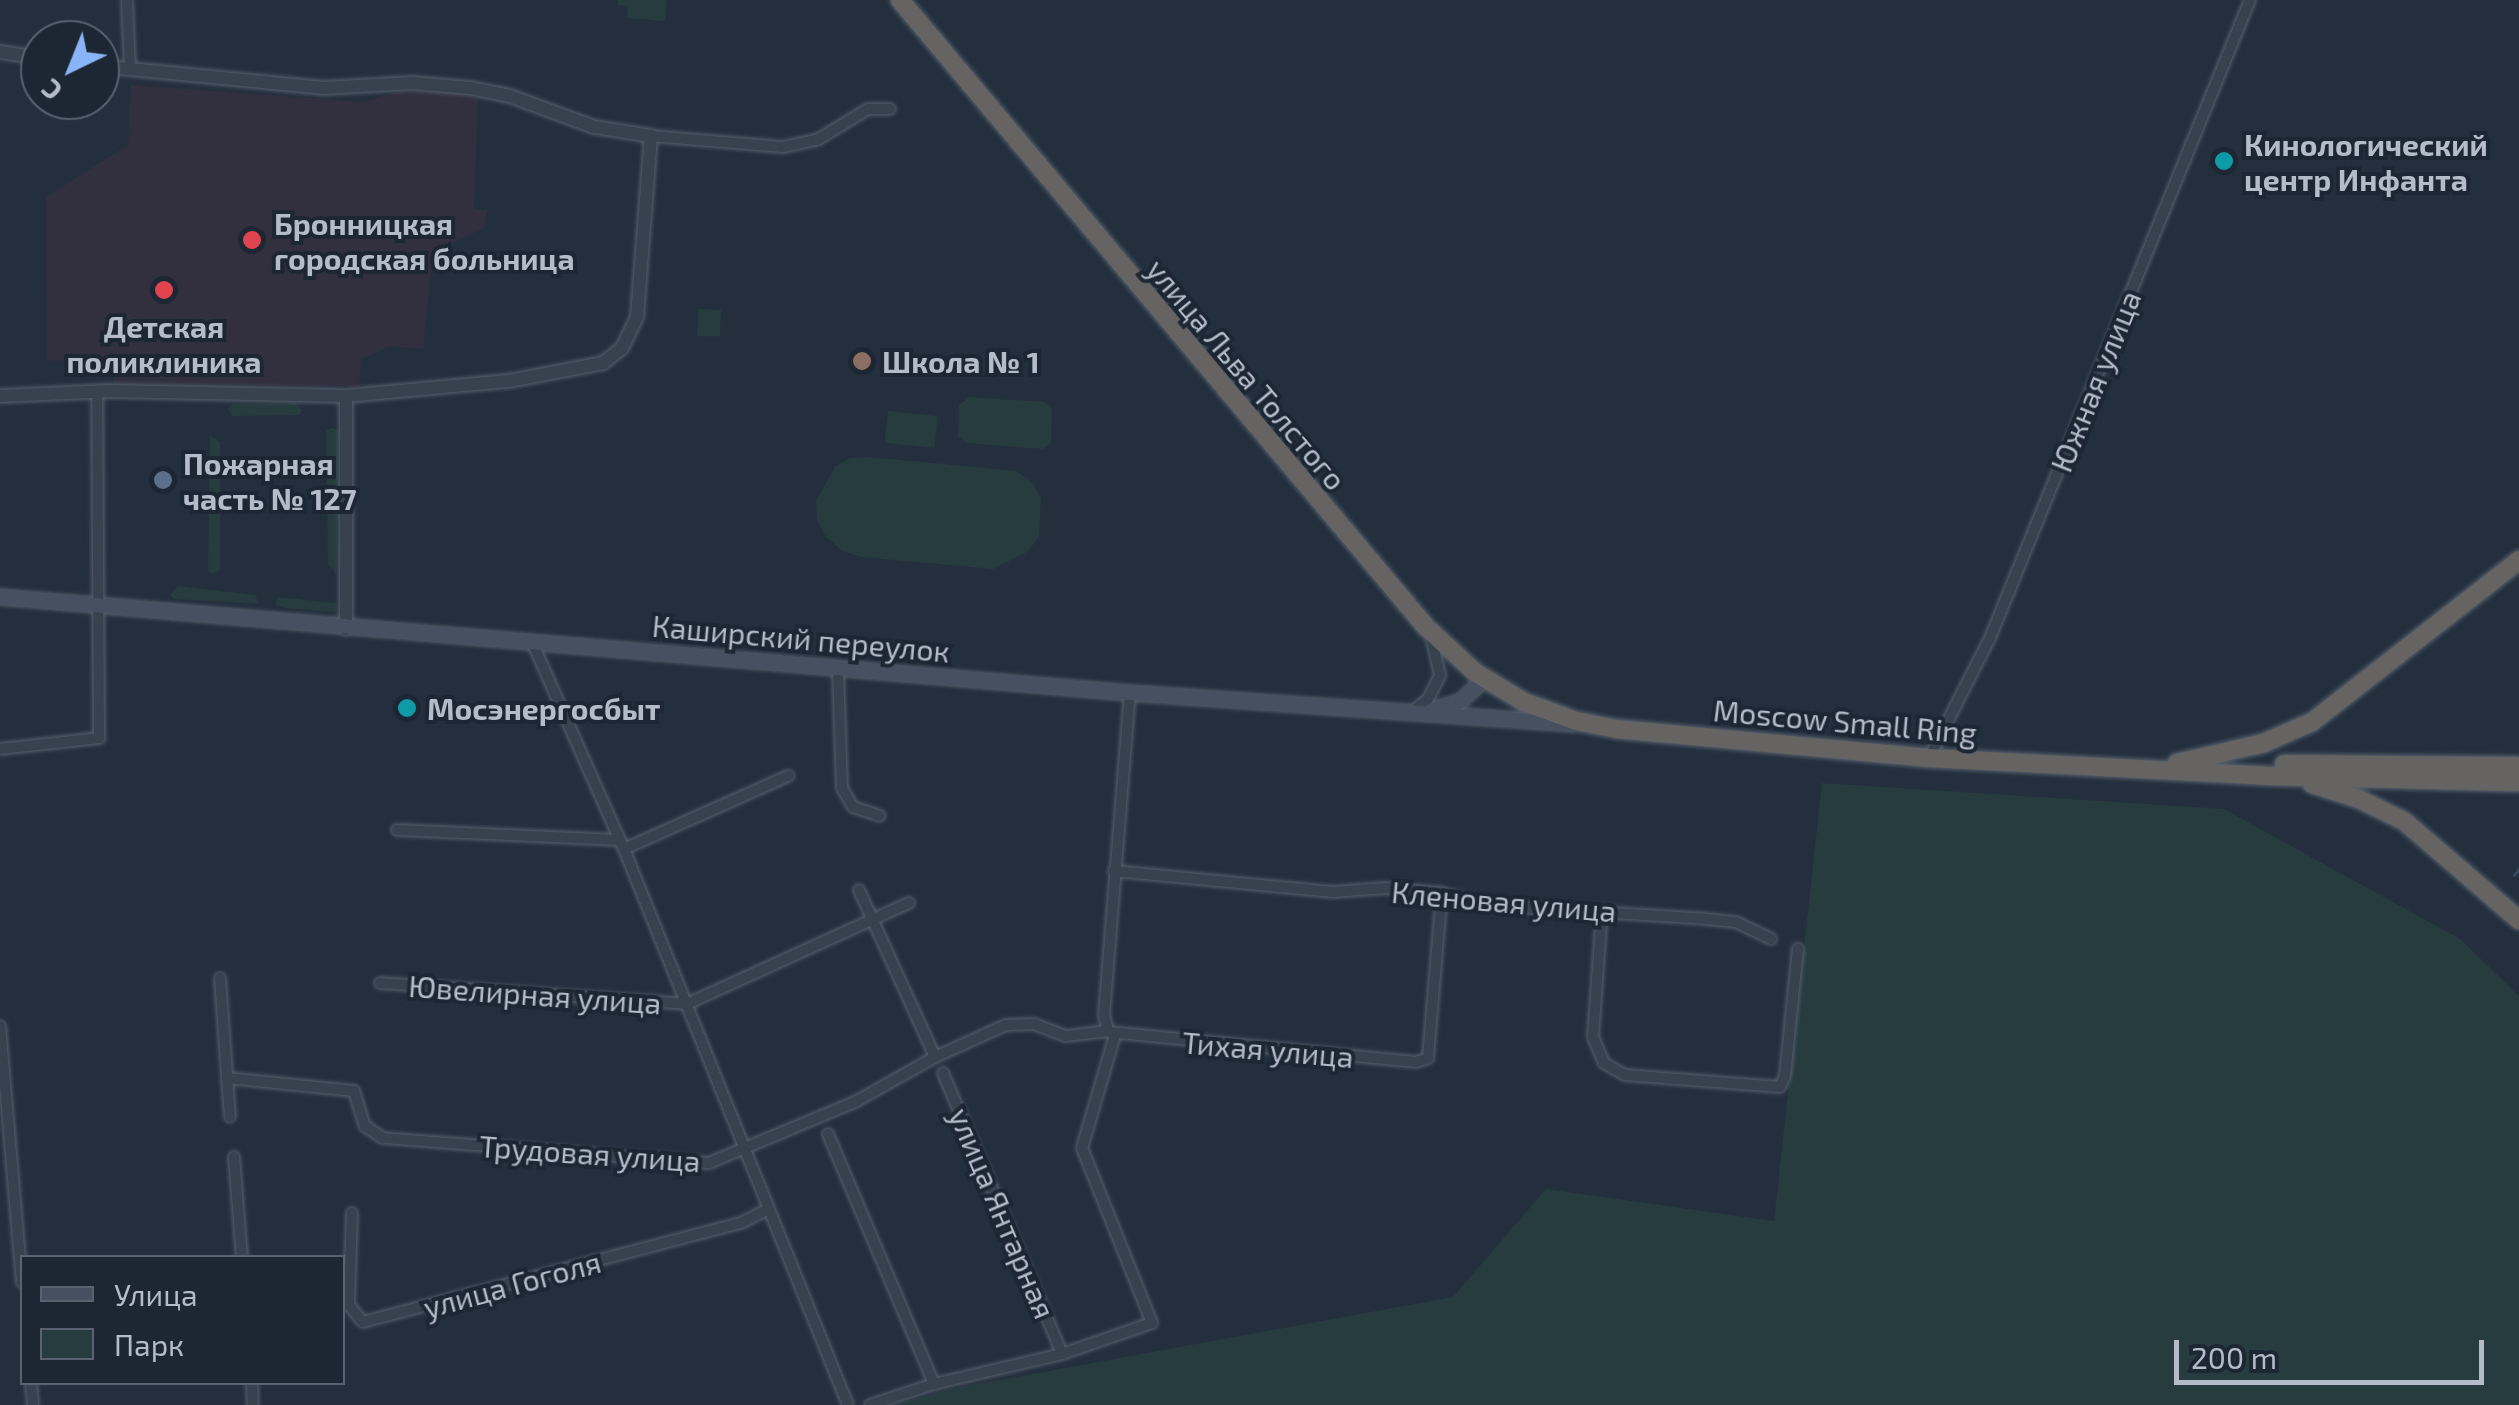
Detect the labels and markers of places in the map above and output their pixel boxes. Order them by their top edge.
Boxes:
place label: Кинологический центр Инфанта [2244,126,2488,196]
marker: Кинологический центр Инфанта [2213,150,2235,172]
place label: Бронницкая городская больница [274,205,575,276]
marker: Бронницкая городская больница [239,227,265,253]
marker: Детская поликлиника [151,277,177,303]
place label: Детская поликлиника [66,308,262,378]
place label: Школа № 1 [882,343,1040,379]
marker: Школа № 1 [851,350,873,372]
place label: Пожарная часть № 127 [183,445,357,516]
marker: Пожарная часть № 127 [152,469,174,491]
place label: Мосэнергосбыт [427,690,661,726]
marker: Мосэнергосбыт [396,697,418,719]

